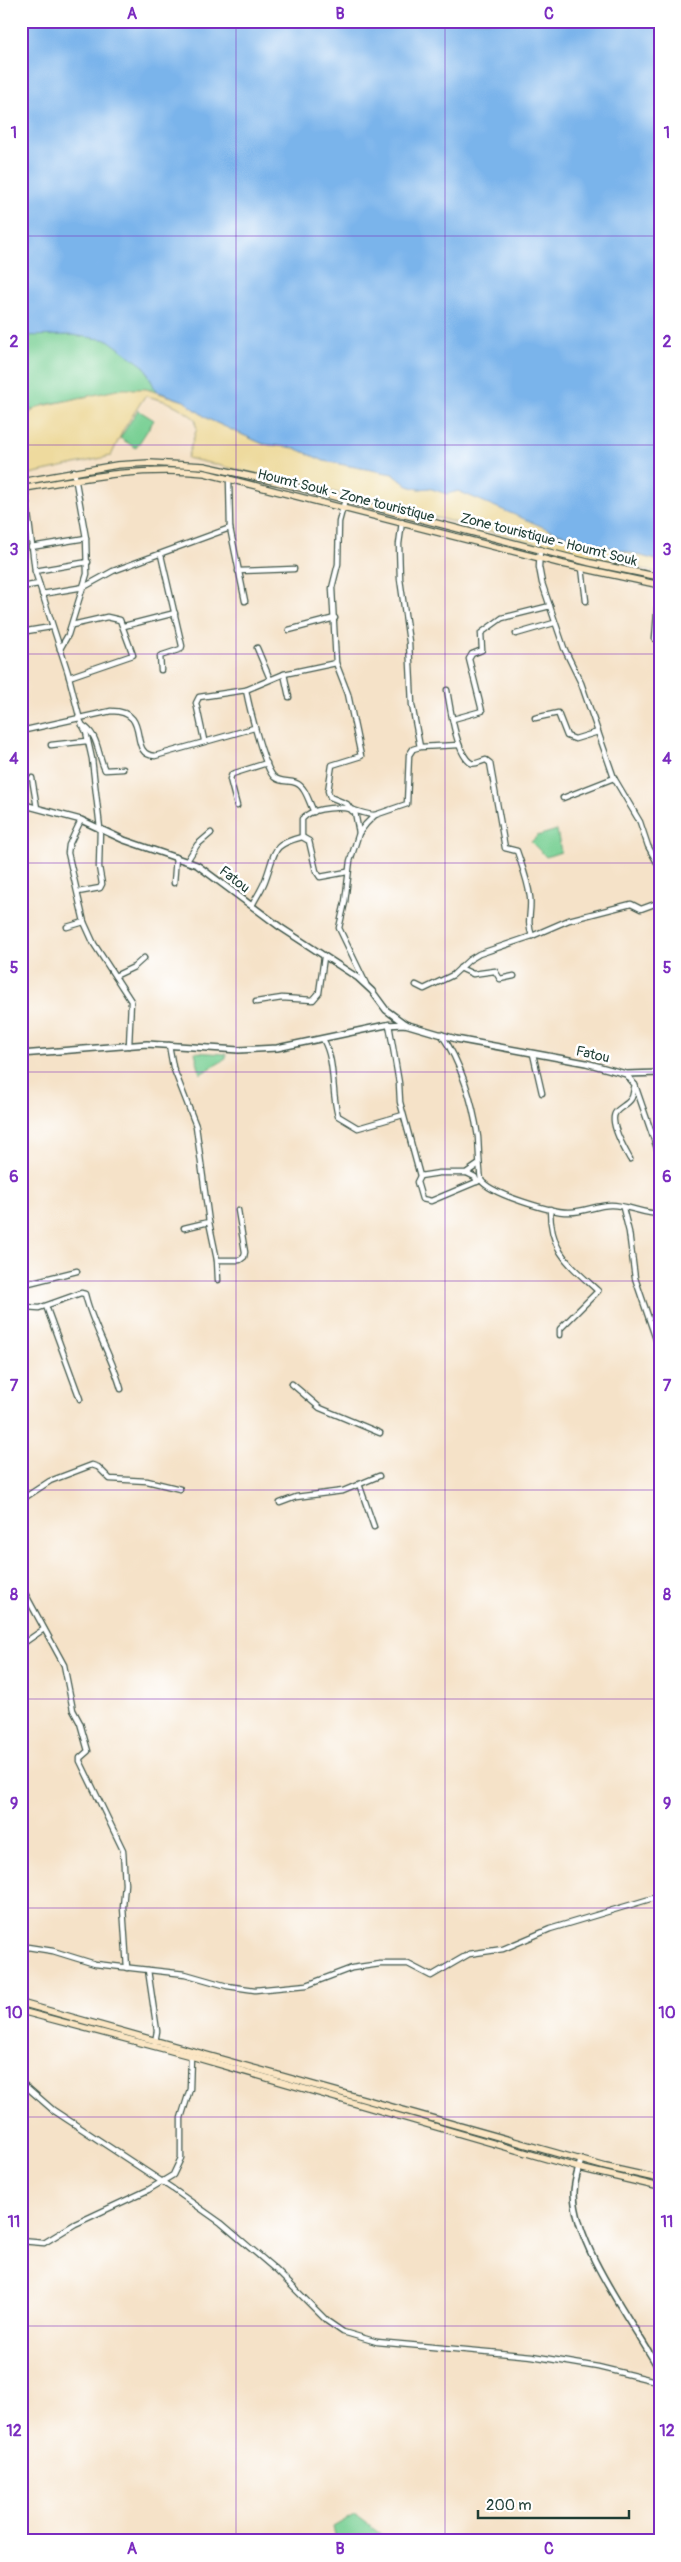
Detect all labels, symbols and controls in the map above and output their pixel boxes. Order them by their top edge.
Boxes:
text: A [127,4,138,24]
text: B [335,4,345,24]
text: C [544,4,554,24]
text: 1 [11,123,17,143]
text: 1 [664,123,670,143]
text: 2 [10,332,19,352]
text: 2 [663,332,672,352]
street label: Houmt Souk - Zone touristique [256,465,436,526]
street label: Zone touristique - Houmt Souk [459,509,639,570]
text: 3 [10,540,19,560]
text: 3 [663,540,672,560]
text: 4 [9,749,19,769]
text: 4 [662,749,672,769]
street label: Fatou [216,862,253,897]
text: 5 [10,958,19,978]
text: 5 [663,958,672,978]
street label: Fatou [574,1042,611,1067]
text: 6 [9,1167,19,1187]
text: 6 [662,1167,672,1187]
text: 7 [10,1376,19,1396]
text: 7 [663,1376,672,1396]
text: 8 [10,1585,18,1605]
text: 8 [663,1585,671,1605]
text: 9 [10,1794,18,1814]
text: 9 [663,1794,671,1814]
text: 10 [5,2003,23,2023]
text: 10 [658,2003,676,2023]
text: 11 [8,2212,20,2232]
text: 11 [661,2212,673,2232]
text: 12 [6,2421,22,2441]
text: 12 [659,2421,675,2441]
scale bar [478,2487,630,2519]
text: 200 m [486,2496,531,2515]
text: A [127,2539,138,2559]
text: B [335,2539,345,2559]
text: C [544,2539,554,2559]

